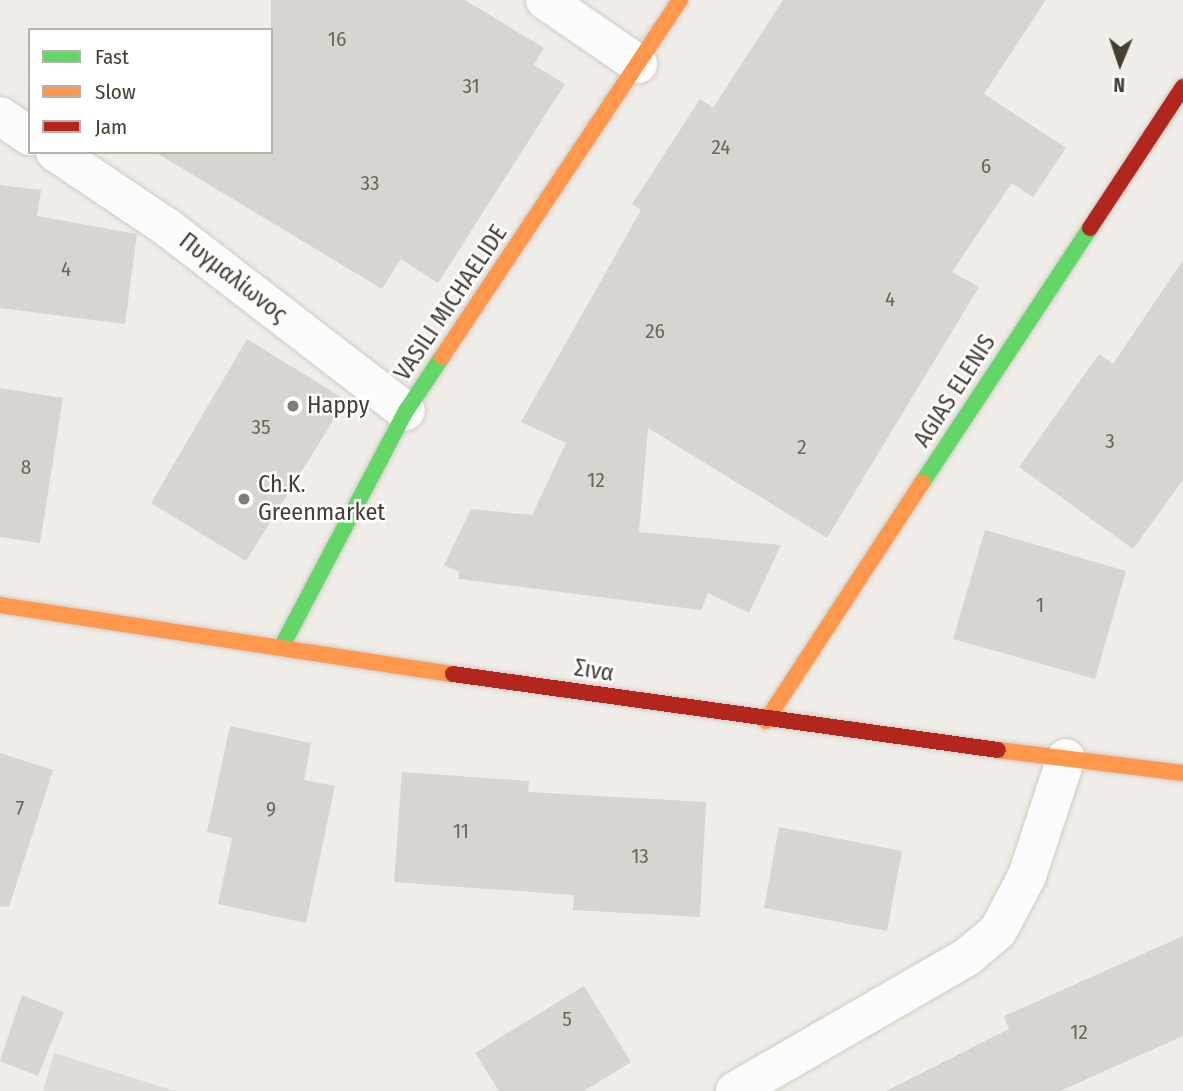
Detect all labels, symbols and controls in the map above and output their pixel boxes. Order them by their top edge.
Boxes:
house number: 16 [328,26,346,52]
legend [28,28,273,154]
north arrow [1085,28,1155,98]
text: Fast [95,44,129,70]
house number: 31 [462,73,480,99]
text: N [1113,73,1125,96]
text: Slow [95,79,136,105]
text: Jam [95,114,127,140]
house number: 24 [711,134,731,160]
house number: 6 [981,153,991,179]
house number: 33 [361,170,379,196]
street label: VASILI MICHAELIDE [388,220,514,386]
street label: Πυγμαλίωνος [173,227,293,329]
house number: 4 [61,256,71,282]
house number: 4 [885,286,895,312]
house number: 26 [645,318,665,344]
street label: AGIAS ELENIS [908,329,1002,453]
place label: Happy [307,392,369,420]
marker: Happy [285,398,301,414]
house number: 35 [251,414,271,440]
house number: 3 [1105,428,1115,454]
house number: 2 [797,434,807,460]
house number: 8 [21,454,31,480]
house number: 12 [587,467,605,493]
place label: Ch.K. Greenmarket [258,471,385,527]
marker: Ch.K. Greenmarket [236,491,252,507]
house number: 1 [1036,592,1044,618]
street label: Σινα [572,654,616,688]
house number: 7 [16,795,24,821]
house number: 9 [266,796,276,822]
house number: 11 [453,818,469,844]
house number: 13 [631,843,649,869]
house number: 5 [562,1006,572,1032]
house number: 12 [1070,1019,1088,1045]

